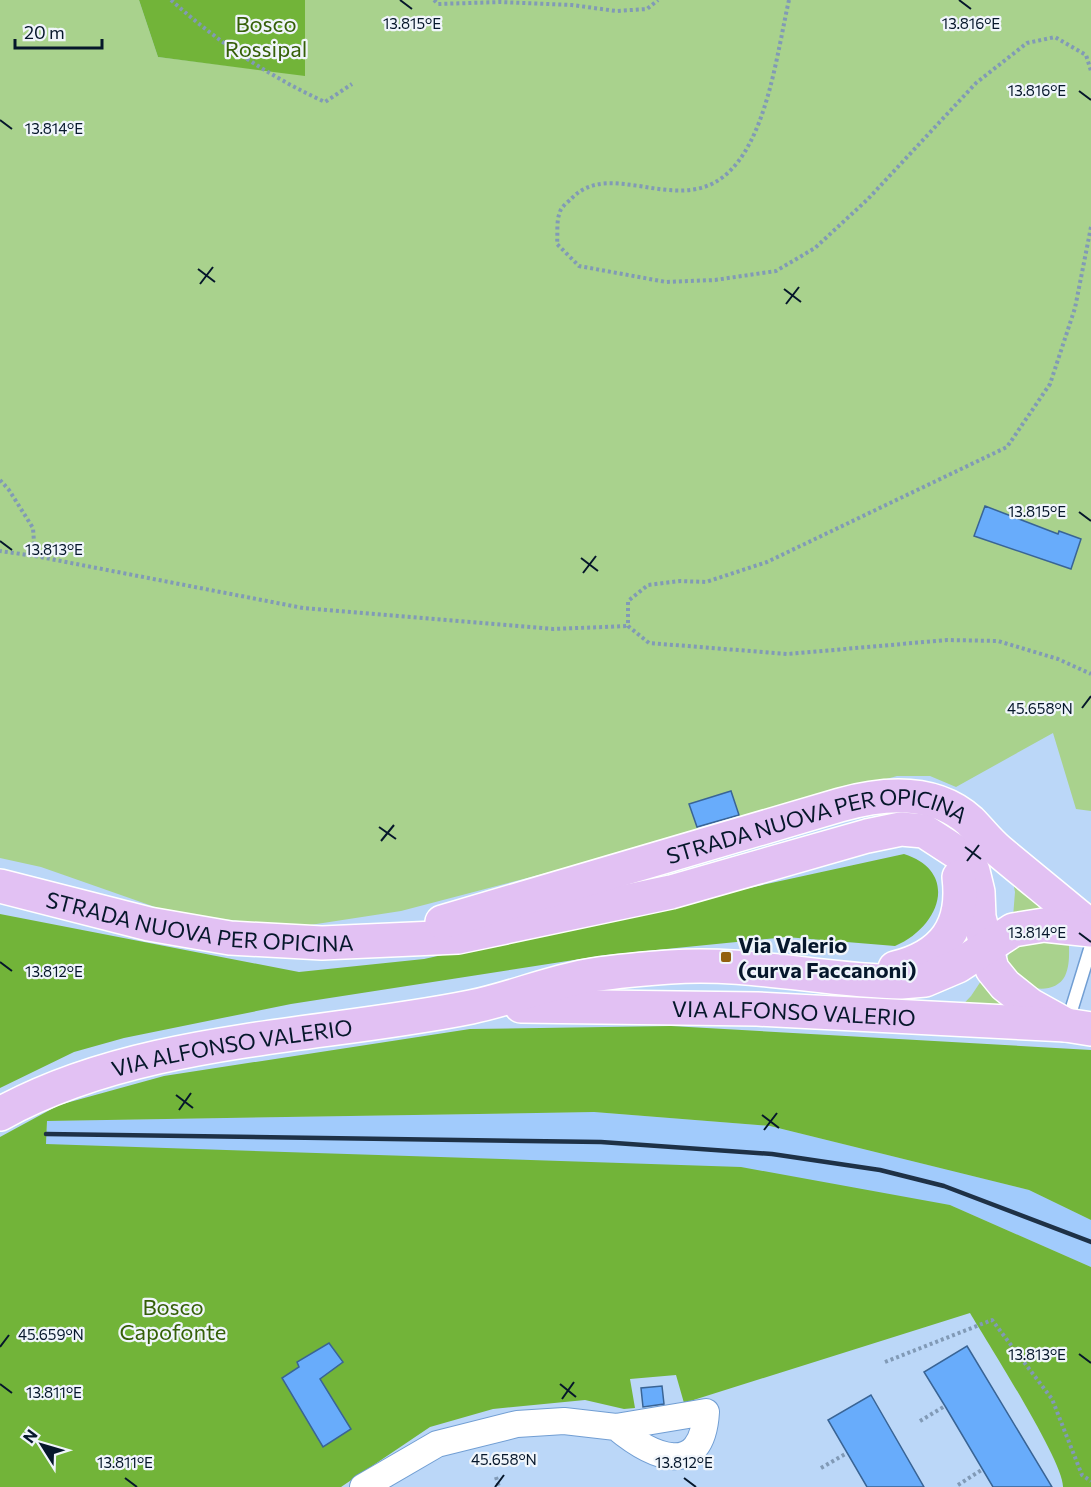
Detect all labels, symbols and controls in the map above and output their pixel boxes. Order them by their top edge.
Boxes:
park label: Bosco Rossipal [225,10,307,62]
scale bar [15,12,102,50]
text: 13.815°E [383,14,441,32]
text: 13.816°E [942,14,1000,32]
text: 20 m [24,21,65,43]
text: 13.816°E [1008,81,1066,99]
text: 13.814°E [25,119,83,137]
text: 13.815°E [1008,502,1066,520]
text: 13.813°E [25,540,83,558]
text: 45.658°N [1007,699,1073,717]
street label: STRADA NUOVA PER OPICINA [663,782,973,869]
street label: STRADA NUOVA PER OPICINA [43,885,354,956]
text: 13.814°E [1008,923,1066,941]
place label: Via Valerio (curva Faccanoni) [738,931,917,983]
marker: Via Valerio (curva Faccanoni) [719,950,733,964]
text: 13.812°E [25,962,83,980]
street label: VIA ALFONSO VALERIO [672,994,916,1031]
street label: VIA ALFONSO VALERIO [108,1013,354,1082]
park label: Bosco Capofonte [120,1293,226,1345]
text: 45.659°N [18,1325,84,1343]
text: 13.813°E [1008,1345,1066,1363]
text: 13.811°E [26,1383,82,1401]
north arrow [12,1415,72,1475]
text: N [18,1425,41,1446]
text: 45.658°N [471,1450,537,1468]
text: 13.811°E [97,1453,153,1471]
text: 13.812°E [655,1453,713,1471]

